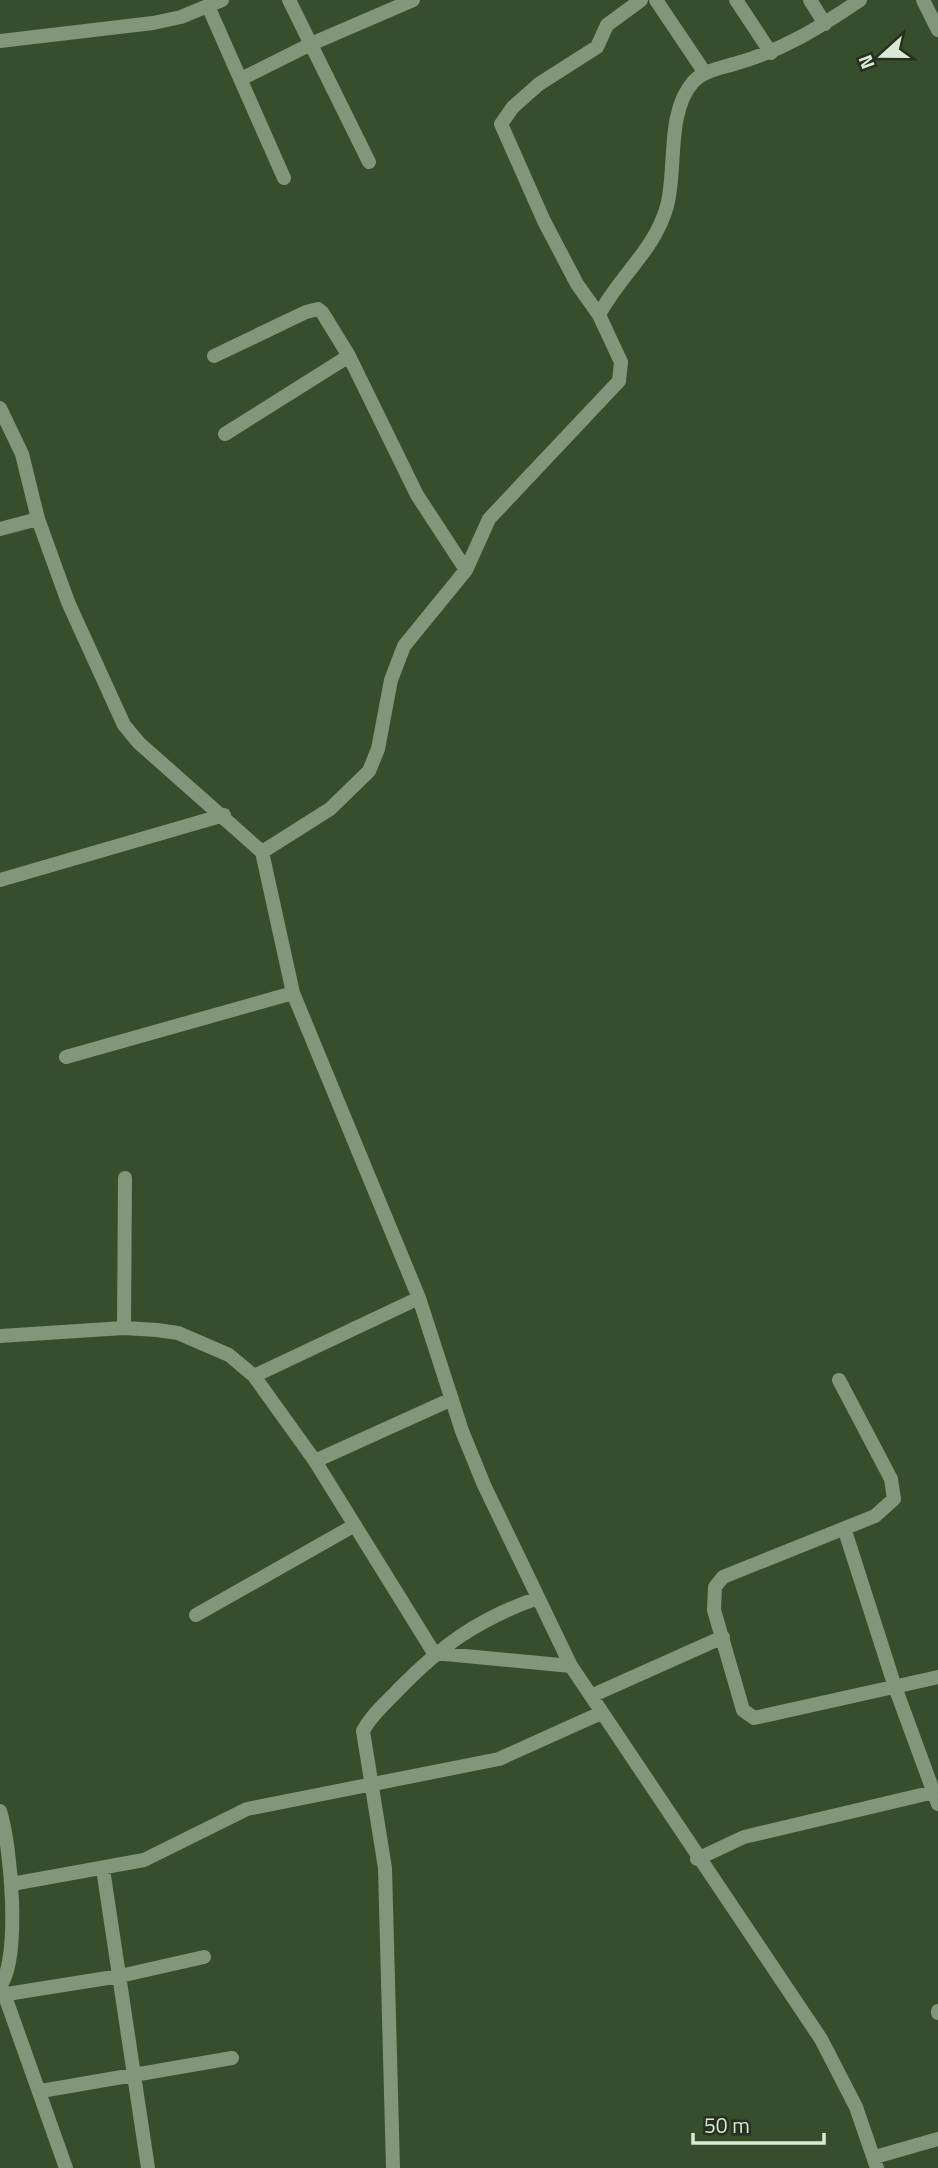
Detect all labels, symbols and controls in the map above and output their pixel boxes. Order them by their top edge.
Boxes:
north arrow [847,21,917,91]
text: N [850,51,882,74]
scale bar [693,2102,824,2146]
text: 50 m [704,2109,750,2141]

